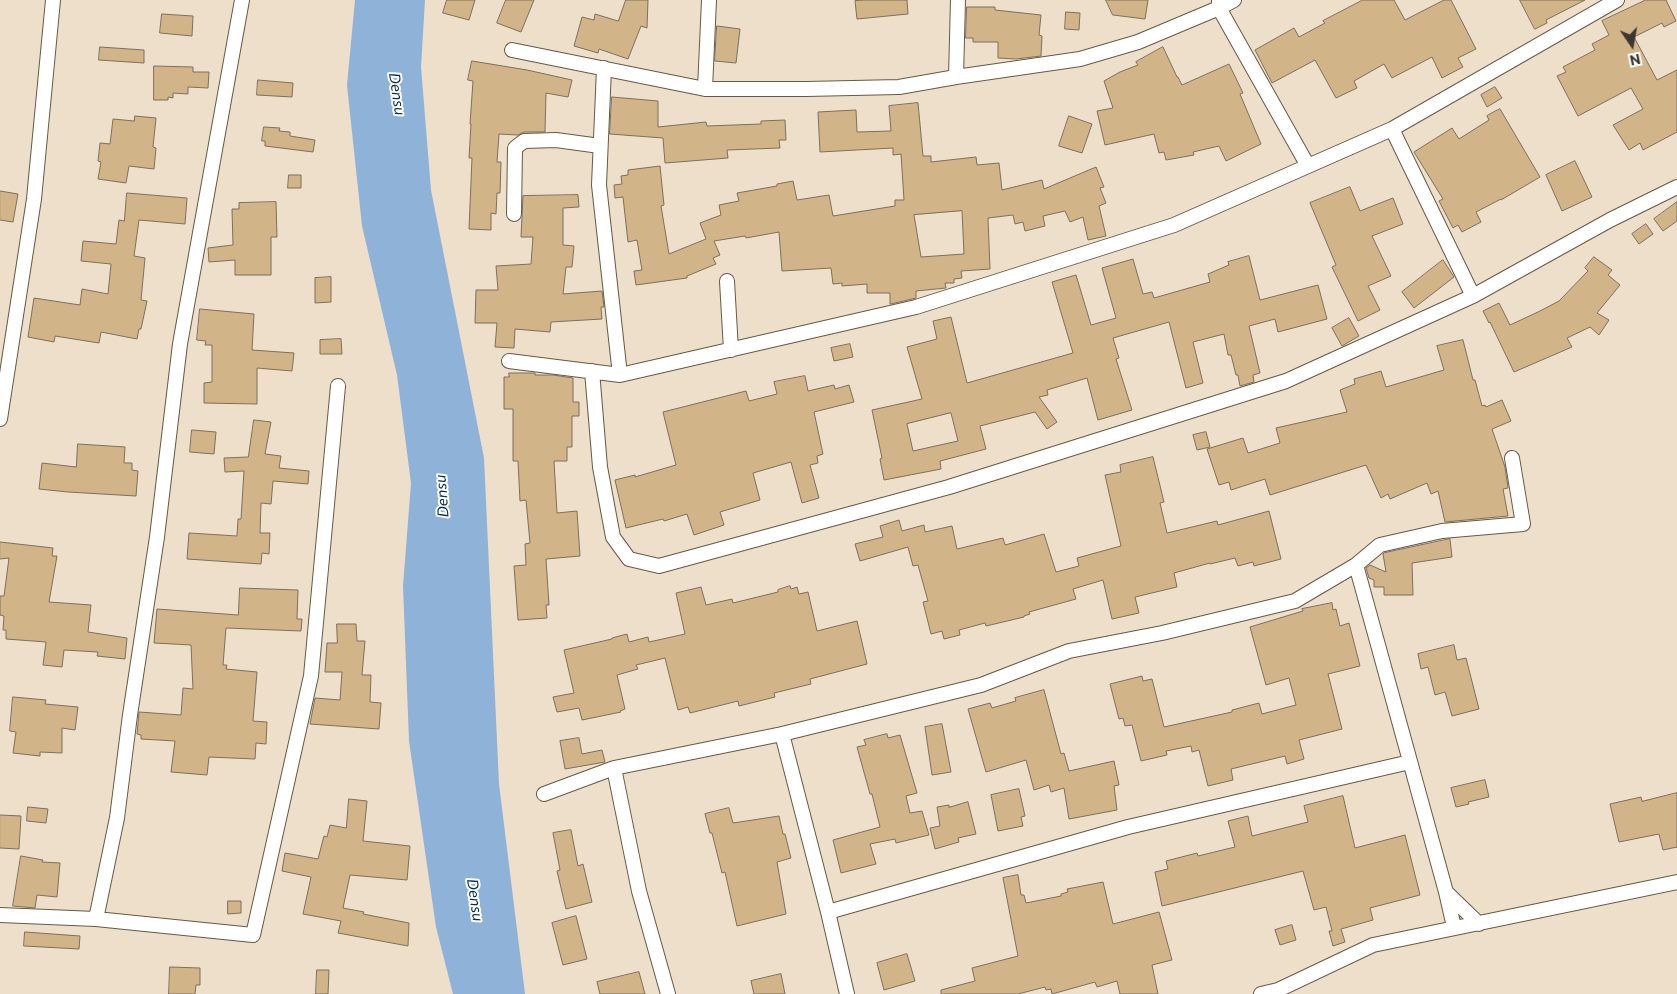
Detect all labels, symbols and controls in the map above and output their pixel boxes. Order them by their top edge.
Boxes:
north arrow [1607,20,1657,70]
text: N [1628,51,1642,70]
water label: Densu [385,72,409,116]
water label: Densu [432,474,452,518]
water label: Densu [463,878,487,922]

